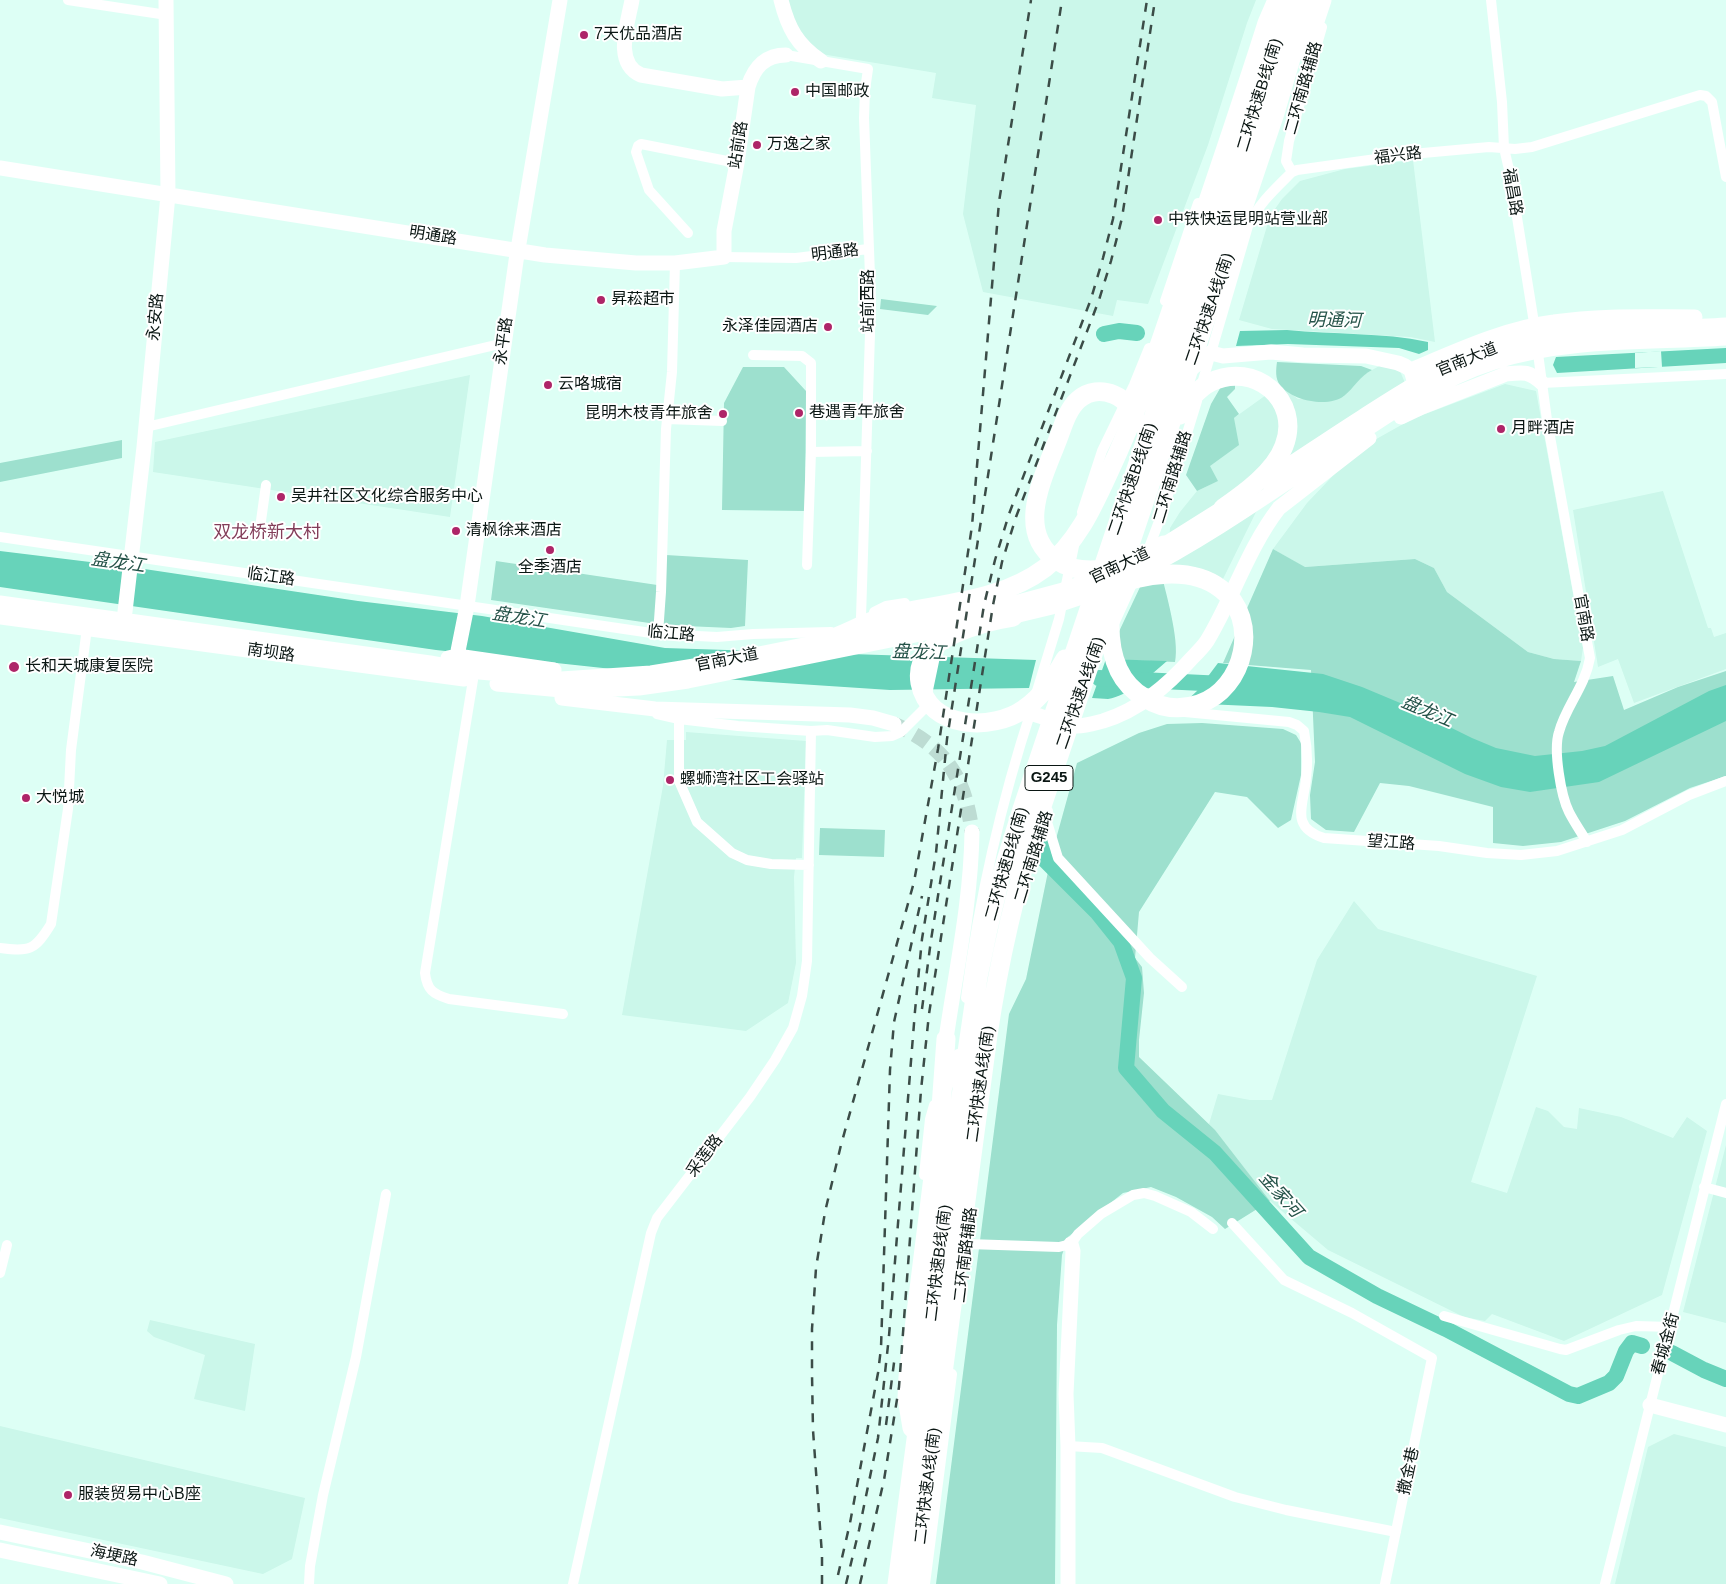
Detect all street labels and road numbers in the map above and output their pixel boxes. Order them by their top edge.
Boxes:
street label: 二环快速B线(南) [1234,36,1286,154]
street label: 二环南路辅路 [1282,39,1326,137]
street label: 站前路 [726,120,752,170]
street label: 福兴路 [1373,144,1423,168]
street label: 福昌路 [1498,167,1526,217]
street label: 明通路 [408,223,458,249]
street label: 明通路 [810,241,860,265]
street label: 二环快速A线(南) [1182,250,1238,368]
street label: 站前西路 [859,269,879,333]
street label: 永安路 [144,292,168,342]
street label: 永平路 [491,316,517,366]
street label: 官南大道 [1434,339,1500,381]
street label: 二环快速B线(南) [1105,420,1161,538]
street label: 二环南路辅路 [1150,428,1196,526]
street label: 官南大道 [1087,544,1153,588]
street label: 临江路 [246,564,296,590]
street label: 官南路 [1569,593,1597,643]
street label: 临江路 [646,622,696,646]
street label: 二环快速A线(南) [1053,634,1109,752]
street label: 南坝路 [246,640,296,666]
street label: 官南大道 [694,644,760,676]
road number: G245 [1025,766,1073,790]
street label: 二环快速B线(南) [982,805,1032,923]
street label: 二环南路辅路 [1011,808,1057,906]
street label: 望江路 [1366,832,1416,854]
street label: 二环快速A线(南) [963,1025,999,1143]
street label: 采莲路 [683,1131,727,1181]
street label: 二环快速B线(南) [922,1204,956,1322]
street label: 二环南路辅路 [951,1206,981,1304]
street label: 春城金街 [1648,1311,1684,1377]
street label: 二环快速A线(南) [911,1427,945,1545]
street label: 撒金巷 [1395,1446,1423,1496]
street label: 海埂路 [89,1542,139,1570]

